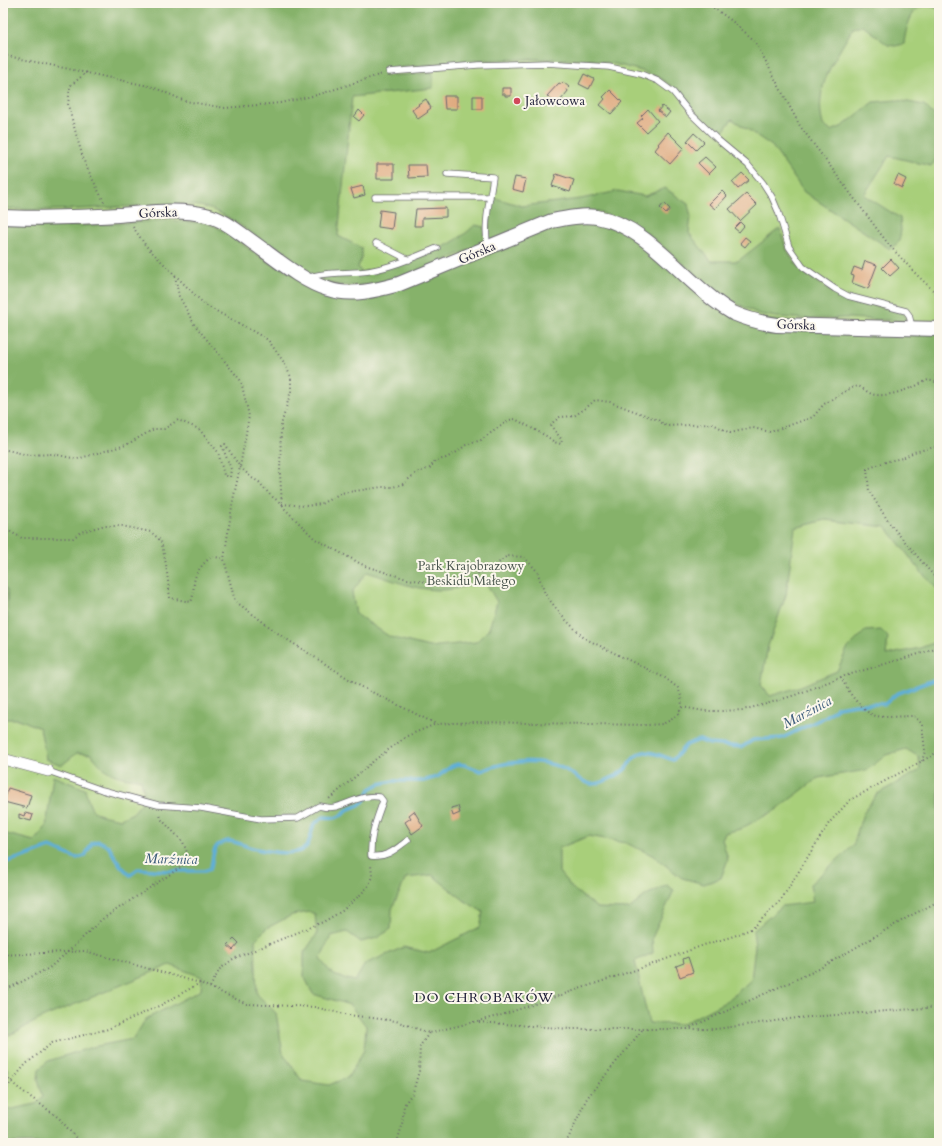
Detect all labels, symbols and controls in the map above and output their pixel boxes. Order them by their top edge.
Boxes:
place label: Jałowcowa [523,92,585,110]
marker: Jałowcowa [512,96,522,106]
street label: Górska [138,203,178,223]
street label: Górska [456,237,499,269]
street label: Górska [776,315,816,335]
park label: Park Krajobrazowy Beskidu Małego [418,557,524,590]
water label: Marźnica [779,691,835,733]
water label: Marźnica [144,849,198,869]
district label: DO CHROBAKÓW [414,988,554,1007]

